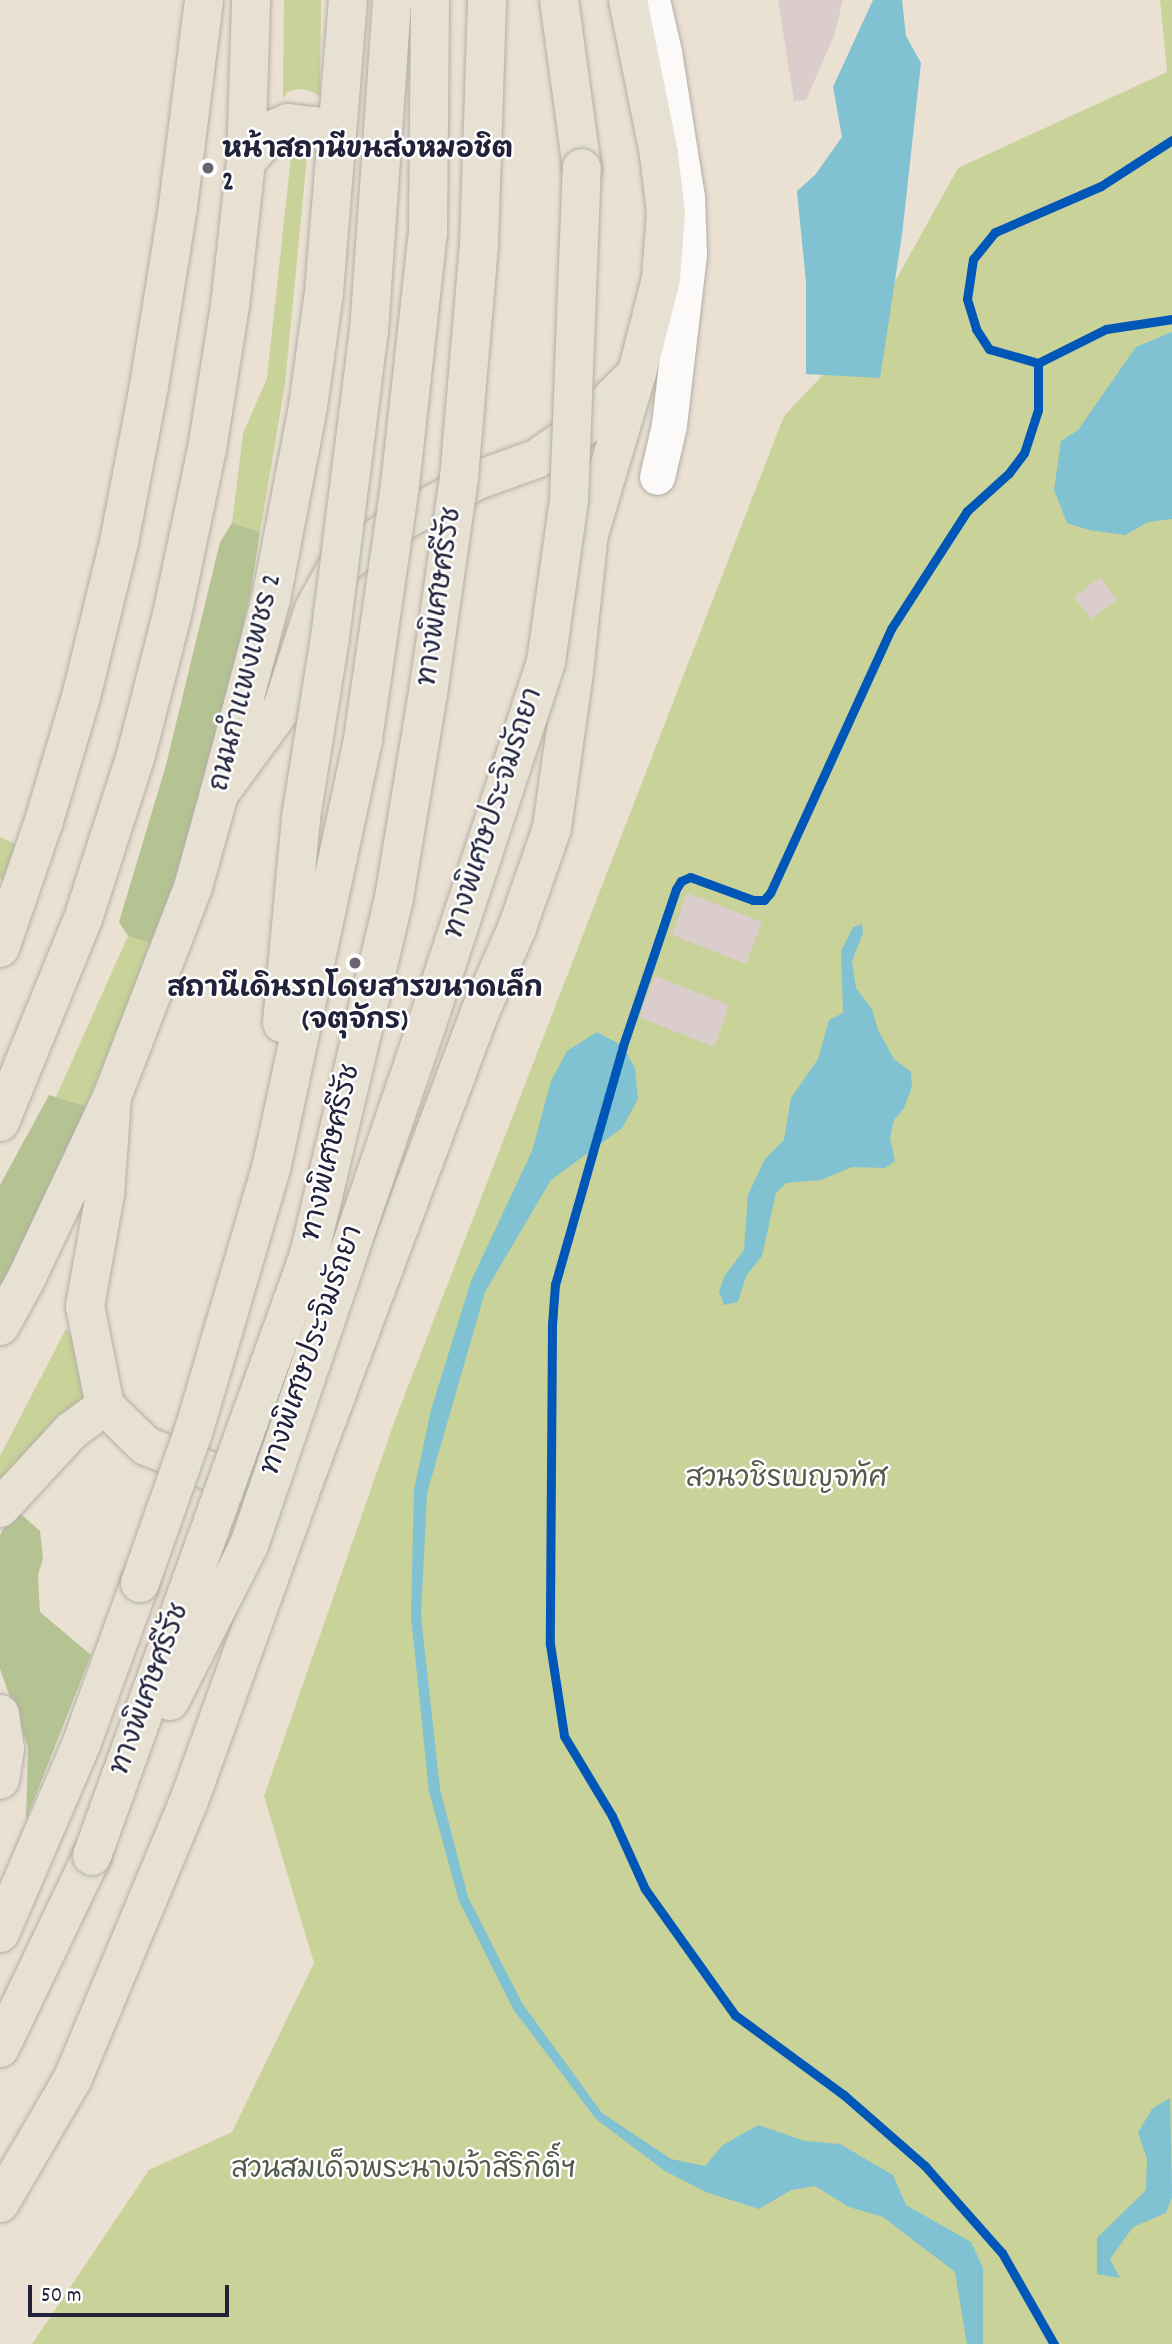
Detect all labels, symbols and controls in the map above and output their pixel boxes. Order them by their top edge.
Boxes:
place label: หน้าสถานีขนส่งหมอชิต 2 [222,135,513,201]
marker: หน้าสถานีขนส่งหมอชิต 2 [200,160,216,176]
street label: ทางพิเศษศรีรัช [413,505,471,689]
street label: ถนนกำแพงเพชร 2 [205,571,291,795]
street label: ทางพิเศษประจิมรัถยา [440,684,552,944]
marker: สถานีเดินรถโดยสารขนาดเล็ก (จตุจักร) [347,955,363,971]
place label: สถานีเดินรถโดยสารขนาดเล็ก (จตุจักร) [167,974,543,1040]
street label: ทางพิเศษศรีรัช [296,1061,370,1245]
street label: ทางพิเศษประจิมรัถยา [256,1222,372,1480]
park label: สวนวชิรเบญจทัศ [685,1464,887,1498]
street label: ทางพิเศษศรีรัช [105,1600,199,1780]
park label: สวนสมเด็จพระนางเจ้าสิริกิติ์ฯ [231,2155,577,2189]
scale bar [32,2270,233,2314]
text: 50 m [41,2282,81,2312]

